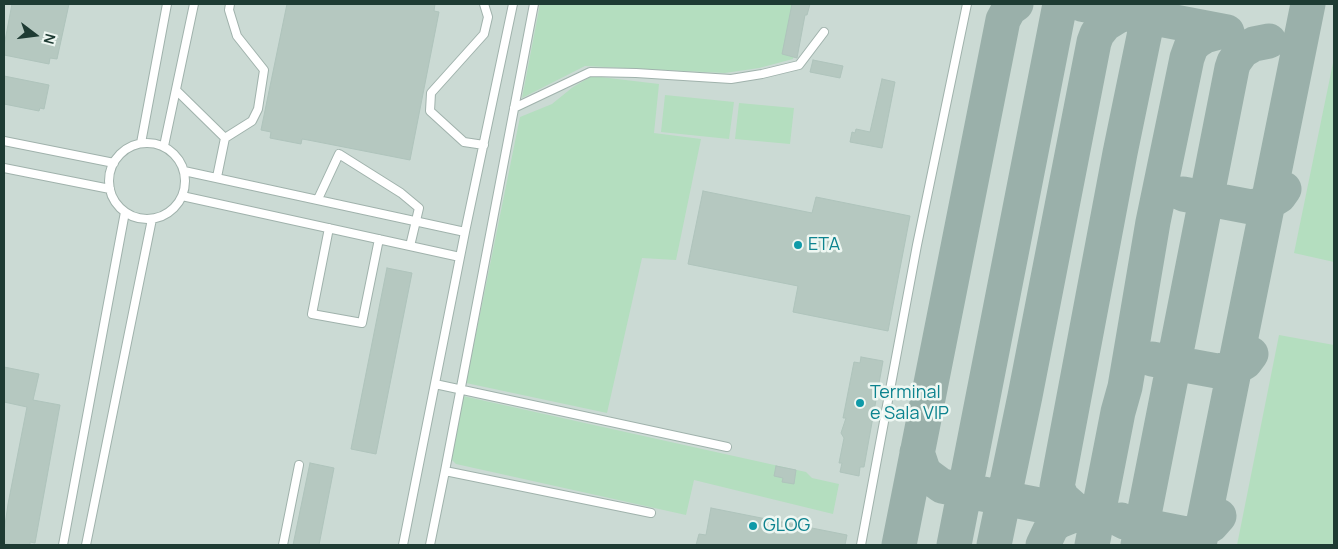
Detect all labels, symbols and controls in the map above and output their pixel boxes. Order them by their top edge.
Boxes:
north arrow [10,10,60,60]
text: N [39,32,60,46]
place label: ETA [808,234,840,256]
marker: ETA [792,239,804,251]
place label: Terminal e Sala VIP [870,382,949,424]
marker: Terminal e Sala VIP [854,397,866,409]
place label: GLOG [763,515,810,537]
marker: GLOG [747,520,759,532]

